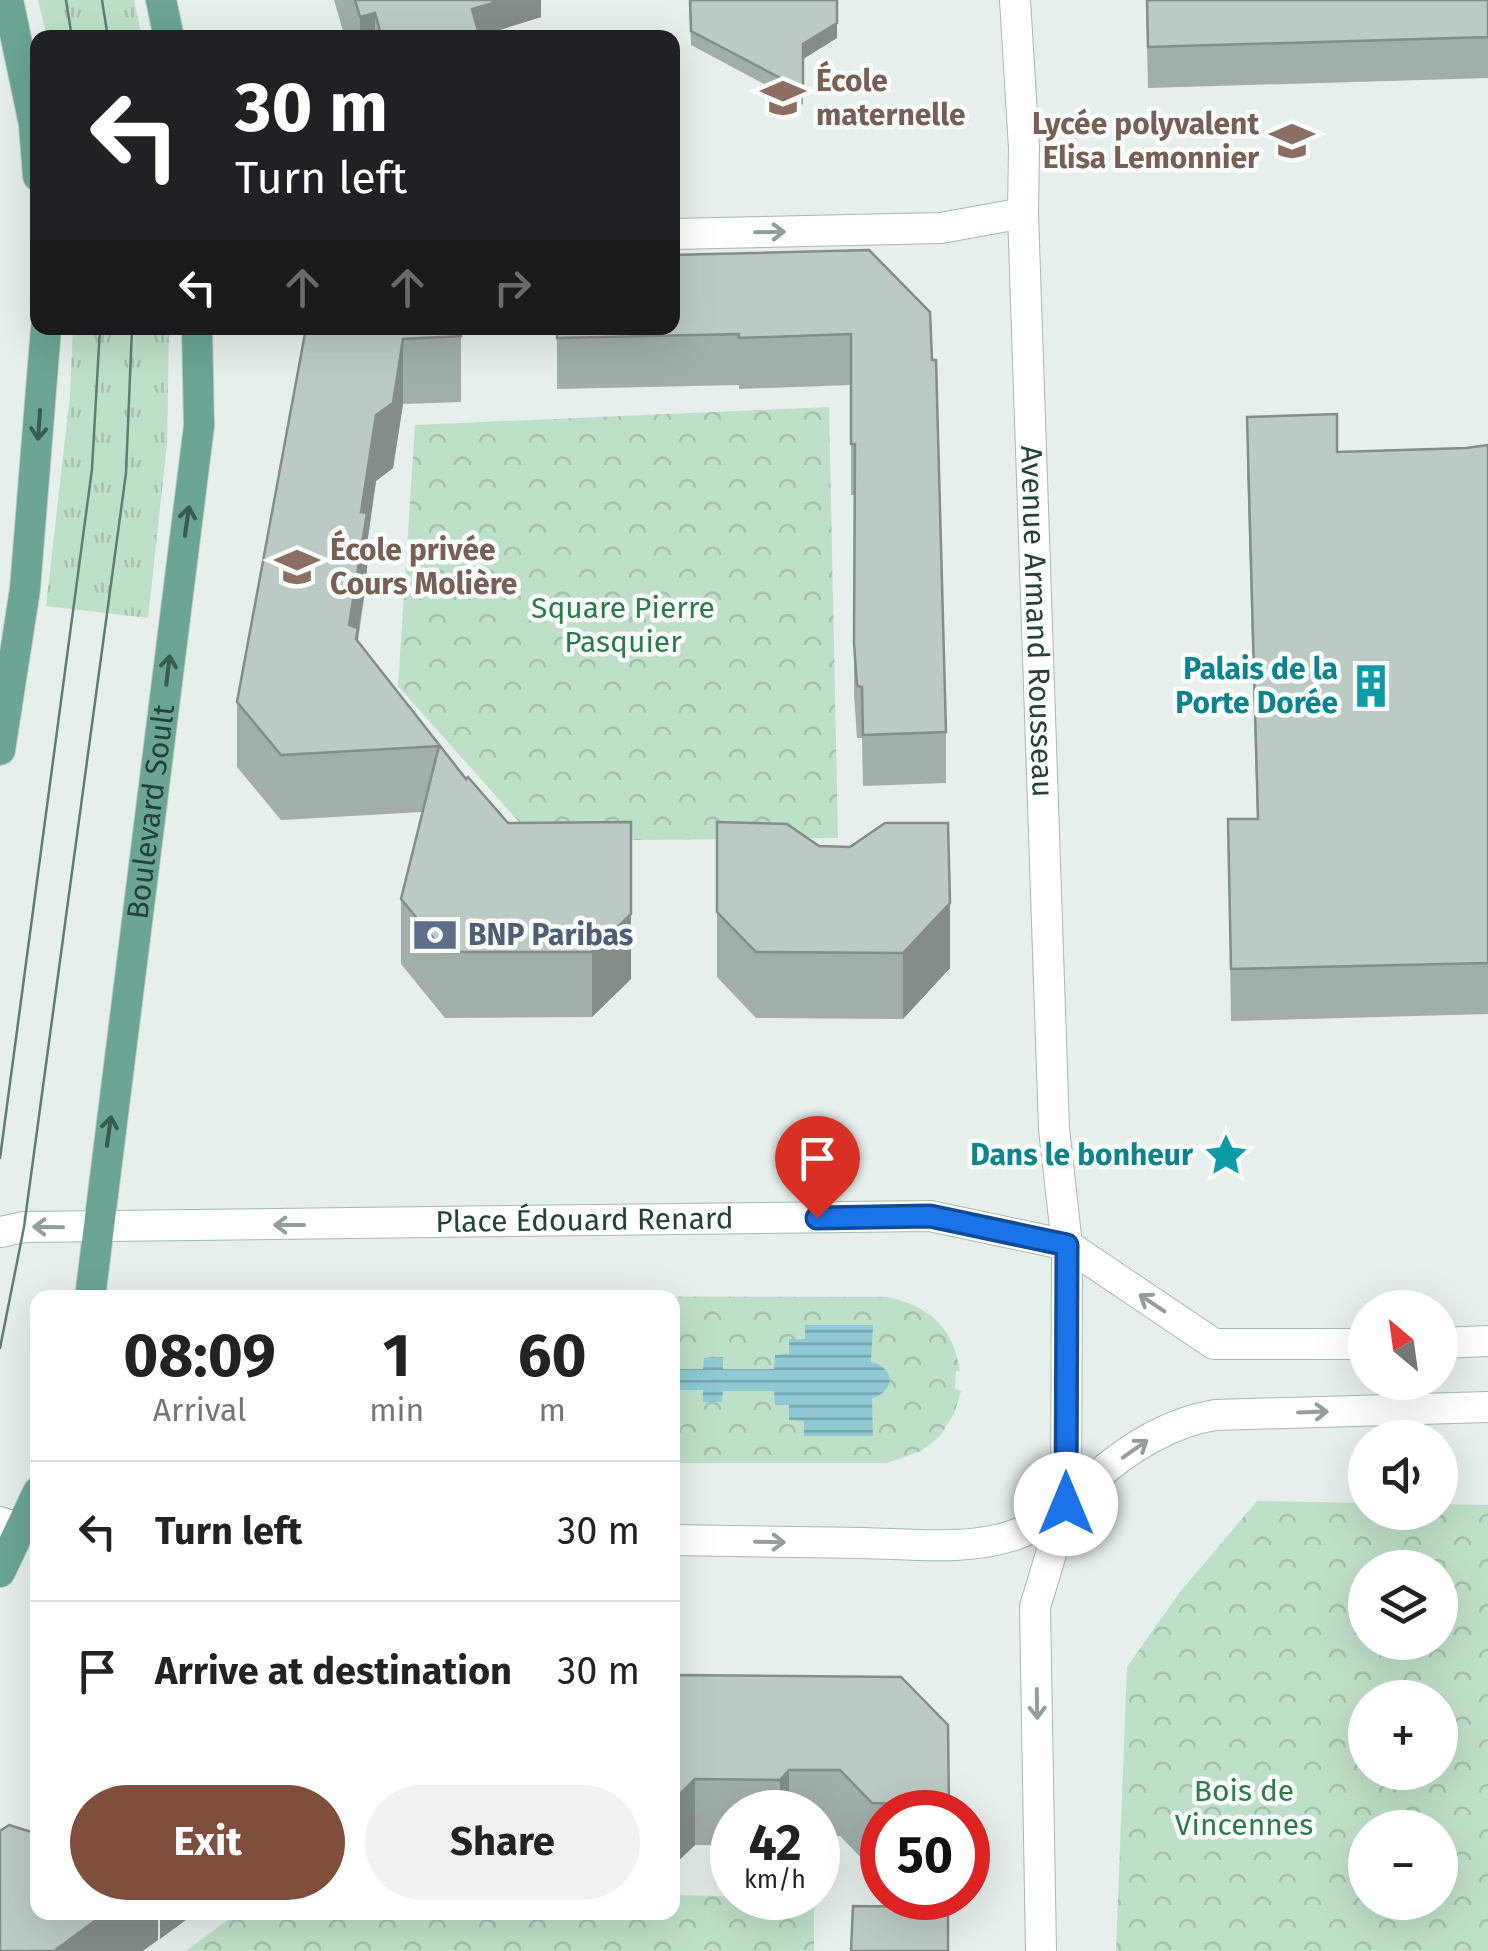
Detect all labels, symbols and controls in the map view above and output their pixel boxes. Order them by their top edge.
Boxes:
place label: École maternelle [816,60,966,133]
text: 30 m [235,66,388,150]
icon: left [70,70,200,200]
school or university icon: École maternelle [759,74,807,122]
place label: Lycée polyvalent Elisa Lemonnier [1032,106,1260,176]
school or university icon: Lycée polyvalent Elisa Lemonnier [1268,117,1316,165]
text: Turn left [235,151,407,205]
one-way arrow [753,222,785,241]
icon: left [170,260,225,315]
icon: ahead [275,260,330,315]
icon: ahead [380,260,435,315]
icon: right [485,260,540,315]
one-way arrow [29,408,48,440]
street label: Avenue Armand Rousseau [1013,445,1061,798]
one-way arrow [178,506,197,538]
place label: École privée Cours Molière [330,529,517,602]
school or university icon: École privée Cours Molière [273,543,321,591]
park label: Square Pierre Pasquier [531,590,715,660]
place label: Palais de la Porte Dorée [1175,651,1338,721]
one-way arrow [159,654,178,687]
building icon: Palais de la Porte Dorée [1347,662,1395,710]
street label: Boulevard Soult [119,702,182,921]
bank icon: BNP Paribas [411,911,459,959]
place label: BNP Paribas [468,917,633,953]
one-way arrow [101,1116,119,1148]
pin [775,1116,860,1219]
icon: arrive [790,1131,845,1186]
place icon: Dans le bonheur [1202,1131,1250,1179]
place label: Dans le bonheur [970,1137,1194,1173]
street label: Place Édouard Renard [435,1200,734,1240]
one-way arrow [273,1216,306,1234]
one-way arrow [32,1218,64,1237]
north arrow [1348,1290,1458,1400]
map controls [1348,1290,1458,1920]
one-way arrow [1138,1293,1166,1314]
text: 08:09 [123,1320,276,1392]
text: 1 [383,1320,411,1392]
text: 60 [518,1320,587,1392]
text: Arrival [153,1391,246,1429]
text: min [369,1391,424,1429]
text: m [538,1391,566,1429]
one-way arrow [1296,1403,1328,1422]
button: sound [1348,1420,1458,1530]
one-way arrow [1120,1439,1148,1460]
position arrow [1014,1452,1118,1556]
icon: left [70,1504,125,1559]
text: Turn left [155,1508,302,1554]
text: 30 m [557,1508,640,1554]
one-way arrow [753,1532,785,1551]
button: layers [1348,1550,1458,1660]
icon: arrive [70,1644,125,1699]
text: Arrive at destination [155,1648,512,1694]
text: 30 m [557,1648,640,1694]
button: + [1348,1680,1458,1790]
one-way arrow [1027,1688,1046,1720]
park label: Bois de Vincennes [1175,1773,1313,1843]
button: Exit [70,1785,345,1900]
button: Share [365,1785,640,1900]
speed limit sign: 50 [860,1790,990,1920]
button: − [1348,1810,1458,1920]
text: 42 [748,1813,802,1873]
text: km/h [744,1865,806,1895]

